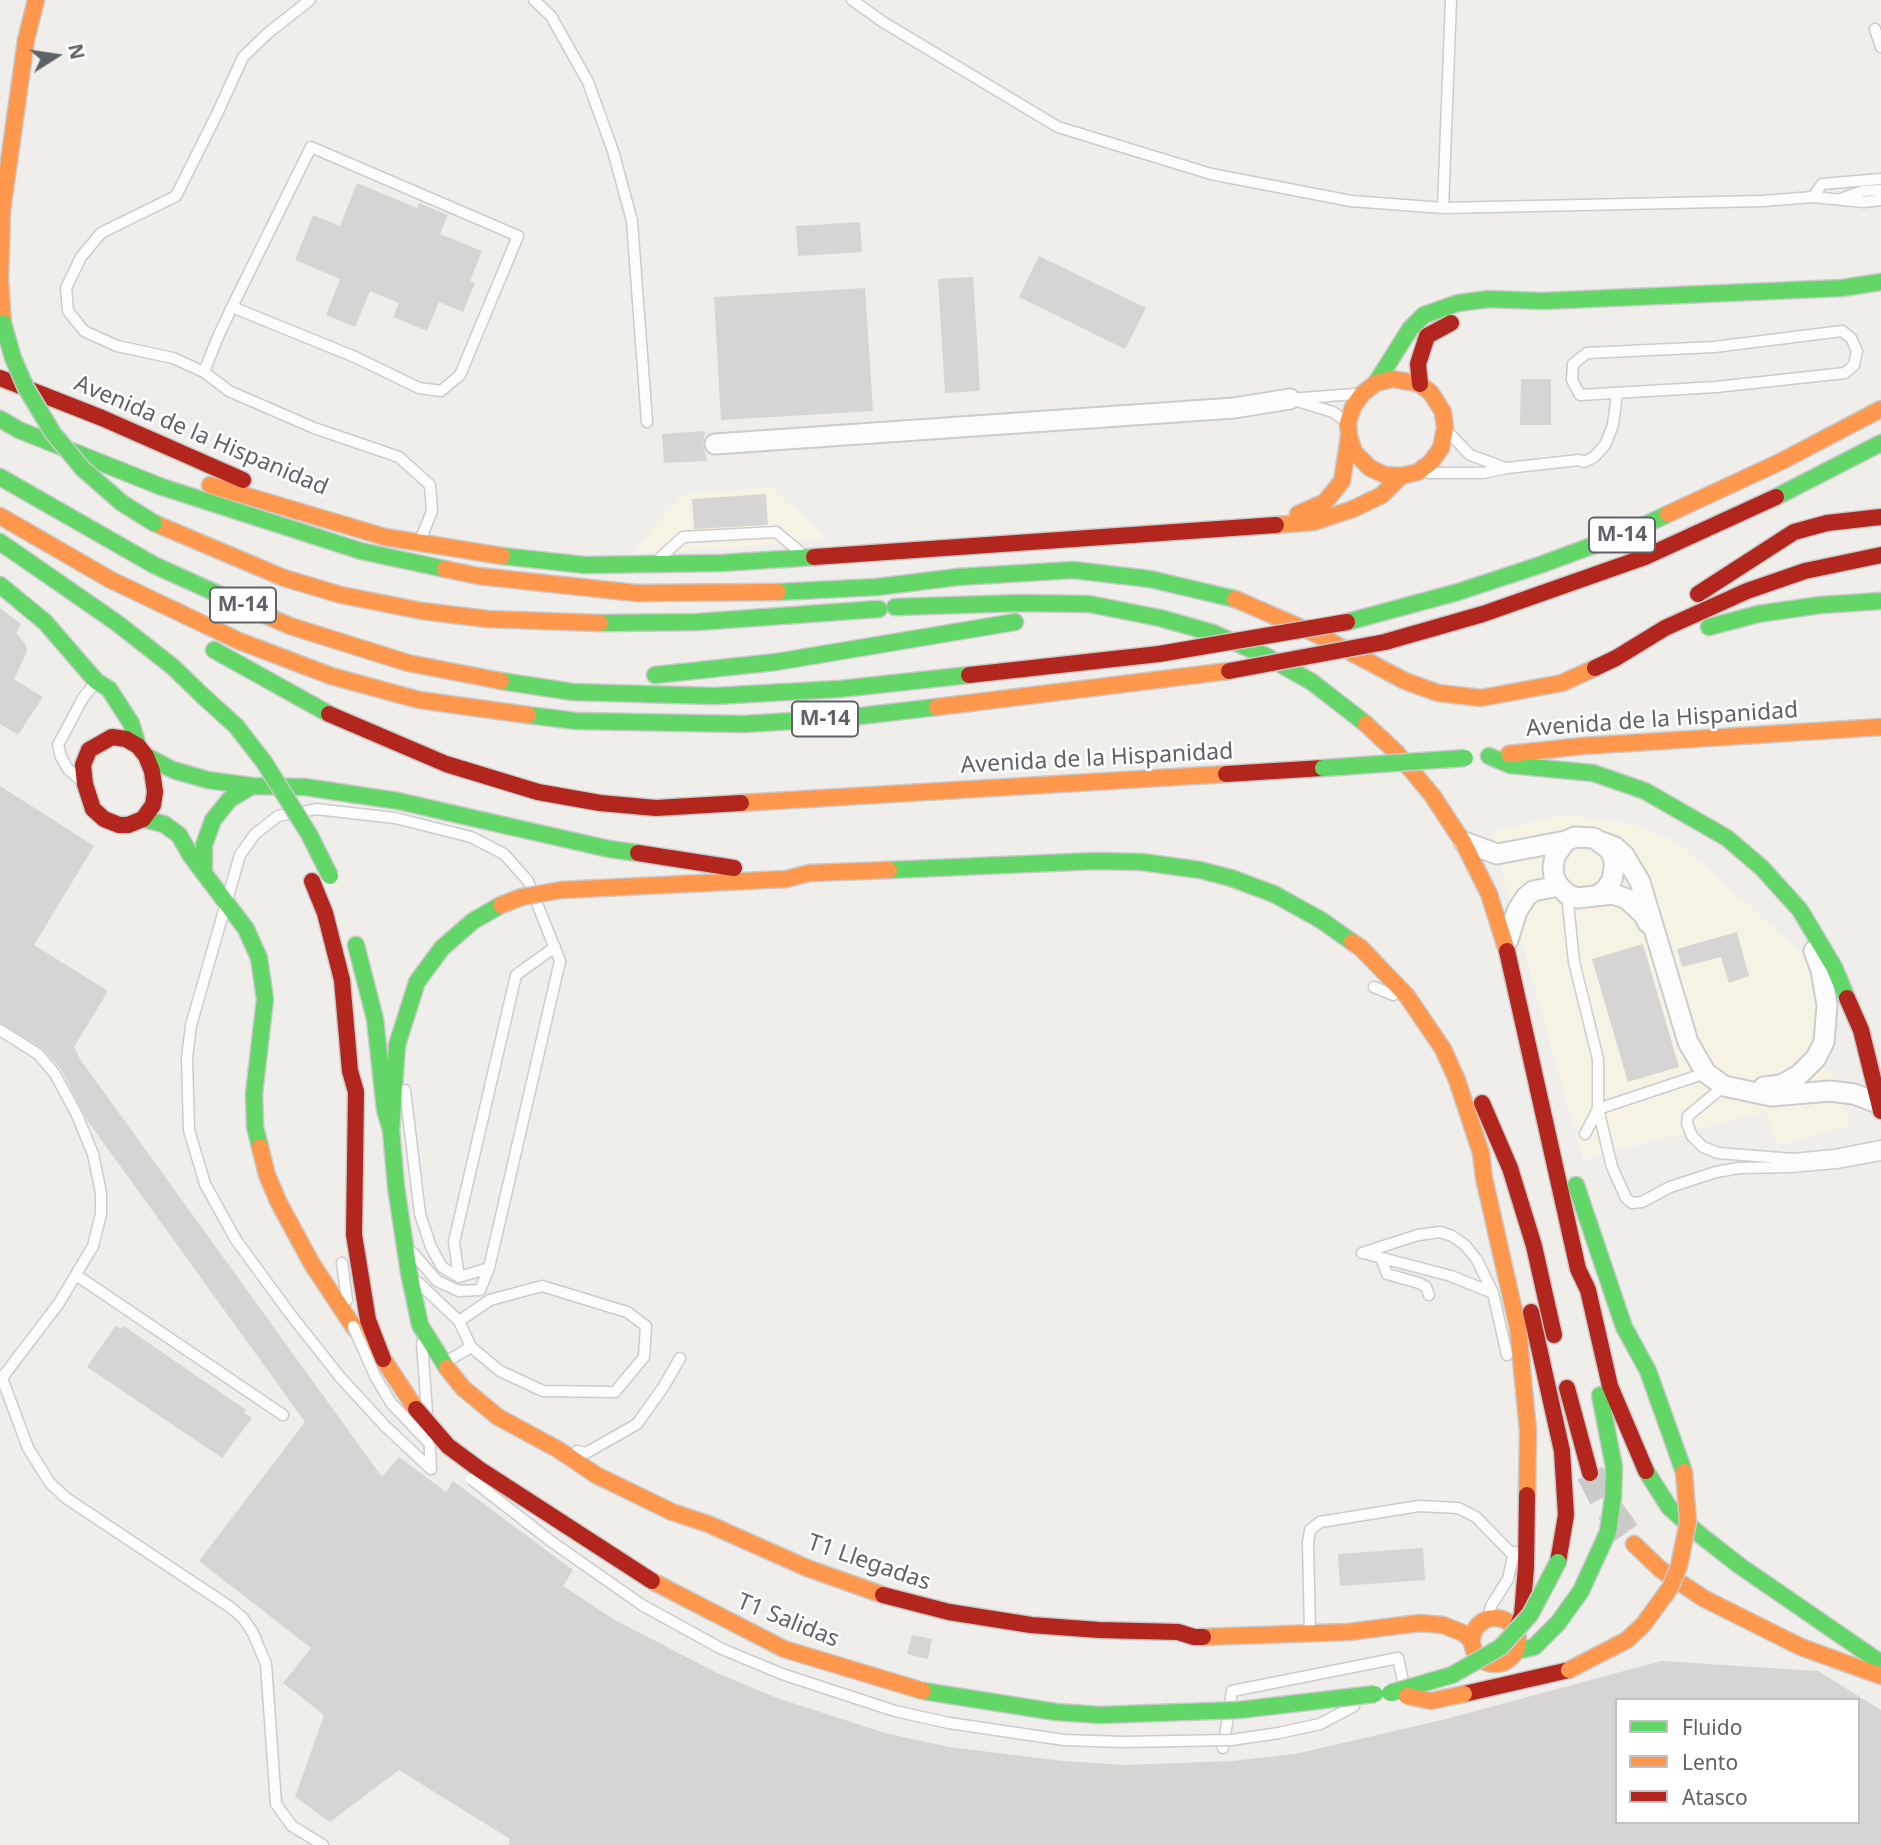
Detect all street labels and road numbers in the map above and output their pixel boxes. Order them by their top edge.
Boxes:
street label: Avenida de la Hispanidad [70,370,332,502]
road number: M-14 [1589,518,1655,552]
road number: M-14 [210,588,276,622]
street label: Avenida de la Hispanidad [1525,697,1799,743]
road number: M-14 [792,702,858,736]
street label: Avenida de la Hispanidad [960,738,1234,780]
street label: T1 Llegadas [804,1529,934,1597]
street label: T1 Salidas [733,1588,843,1654]

